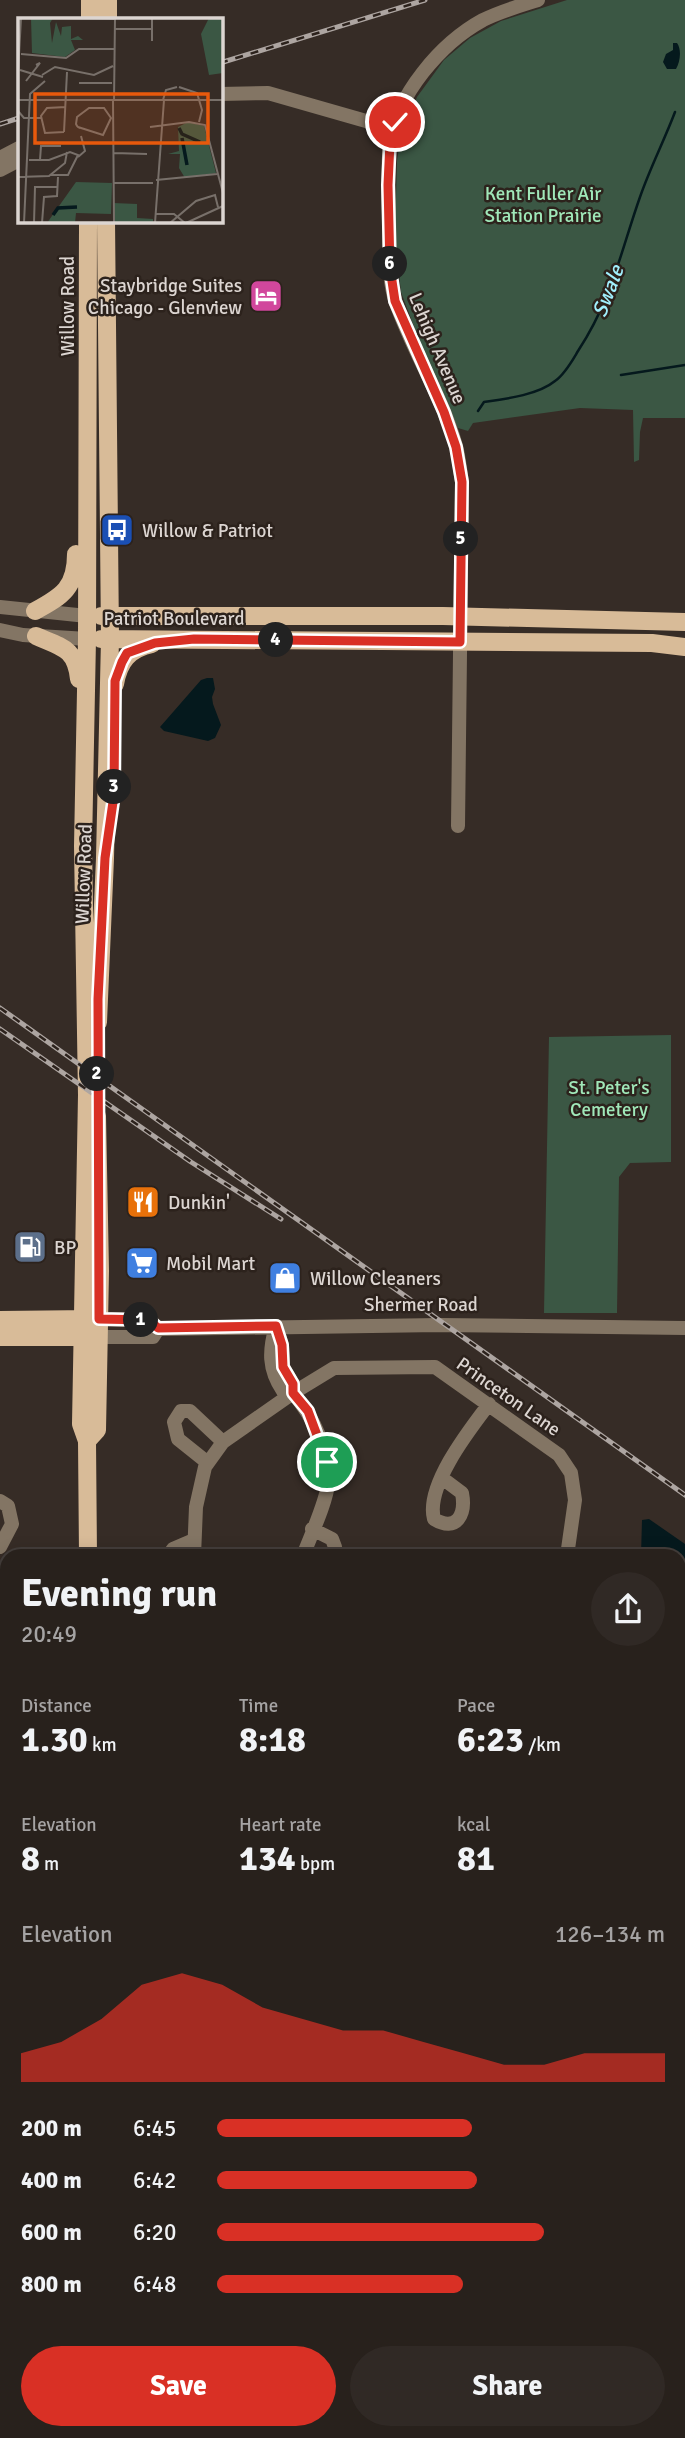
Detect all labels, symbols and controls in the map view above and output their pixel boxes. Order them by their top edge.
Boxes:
inset map [18,18,222,222]
pin [365,92,425,152]
icon: check [376,103,414,141]
park label: Kent Fuller Air Station Prairie [484,182,602,228]
pin: 6 [372,246,408,282]
text: 6 [384,251,395,275]
street label: Willow Road [56,256,80,356]
water label: Swale [586,260,630,321]
place label: Staybridge Suites Chicago - Glenview [88,274,242,320]
hotel icon: Staybridge Suites Chicago - Glenview [247,277,285,315]
street label: Lehigh Avenue [403,289,471,408]
bus stop icon: Willow & Patriot [98,511,136,549]
place label: Willow & Patriot [142,519,273,543]
pin: 5 [444,522,478,556]
text: 5 [455,526,466,550]
street label: Patriot Boulevard [103,607,245,631]
pin: 4 [258,622,294,658]
text: 4 [270,627,281,651]
pin: 3 [96,770,132,804]
text: 3 [108,774,119,798]
street label: Willow Road [70,823,98,925]
pin: 2 [80,1056,114,1092]
text: 2 [91,1061,102,1085]
park label: St. Peter's Cemetery [568,1076,650,1122]
restaurant icon: Dunkin' [124,1183,162,1221]
place label: Dunkin' [168,1191,230,1215]
fuel station icon: BP [11,1228,49,1266]
place label: BP [54,1236,76,1260]
supermarket icon: Mobil Mart [123,1244,161,1282]
place label: Mobil Mart [166,1252,256,1276]
shop icon: Willow Cleaners [266,1259,304,1297]
place label: Willow Cleaners [310,1267,441,1291]
street label: Shermer Road [364,1293,478,1317]
pin: 1 [124,1302,158,1338]
text: 1 [135,1307,146,1331]
street label: Princeton Lane [452,1352,565,1442]
pin [297,1432,357,1492]
icon: arrive [308,1443,346,1481]
text: Evening run [21,1570,217,1617]
button: share [591,1572,665,1646]
text: 20:49 [21,1620,77,1649]
text: Distance [21,1694,92,1718]
text: Time [239,1694,278,1718]
text: Pace [457,1694,495,1718]
text: 1.30 [21,1718,88,1761]
text: 8:18 [239,1718,306,1761]
text: 6:23 [457,1718,524,1761]
text: km [88,1733,117,1757]
text: /km [524,1733,561,1757]
text: Elevation [21,1813,97,1837]
text: Heart rate [239,1813,321,1837]
text: kcal [457,1813,490,1837]
text: 8 [21,1837,40,1880]
text: 134 [239,1837,296,1880]
text: 81 [457,1837,495,1880]
text: m [40,1852,59,1876]
text: bpm [296,1852,335,1876]
text: Elevation [21,1920,113,1949]
text: 126–134 m [555,1920,665,1949]
text: 200 m [21,2114,82,2143]
text: 6:45 [133,2114,176,2143]
text: 400 m [21,2166,82,2195]
text: 6:42 [133,2166,176,2195]
text: 600 m [21,2218,82,2247]
text: 6:20 [133,2218,176,2247]
text: 800 m [21,2270,82,2299]
text: 6:48 [133,2270,176,2299]
button: Save [21,2346,336,2426]
button: Share [350,2346,665,2426]

